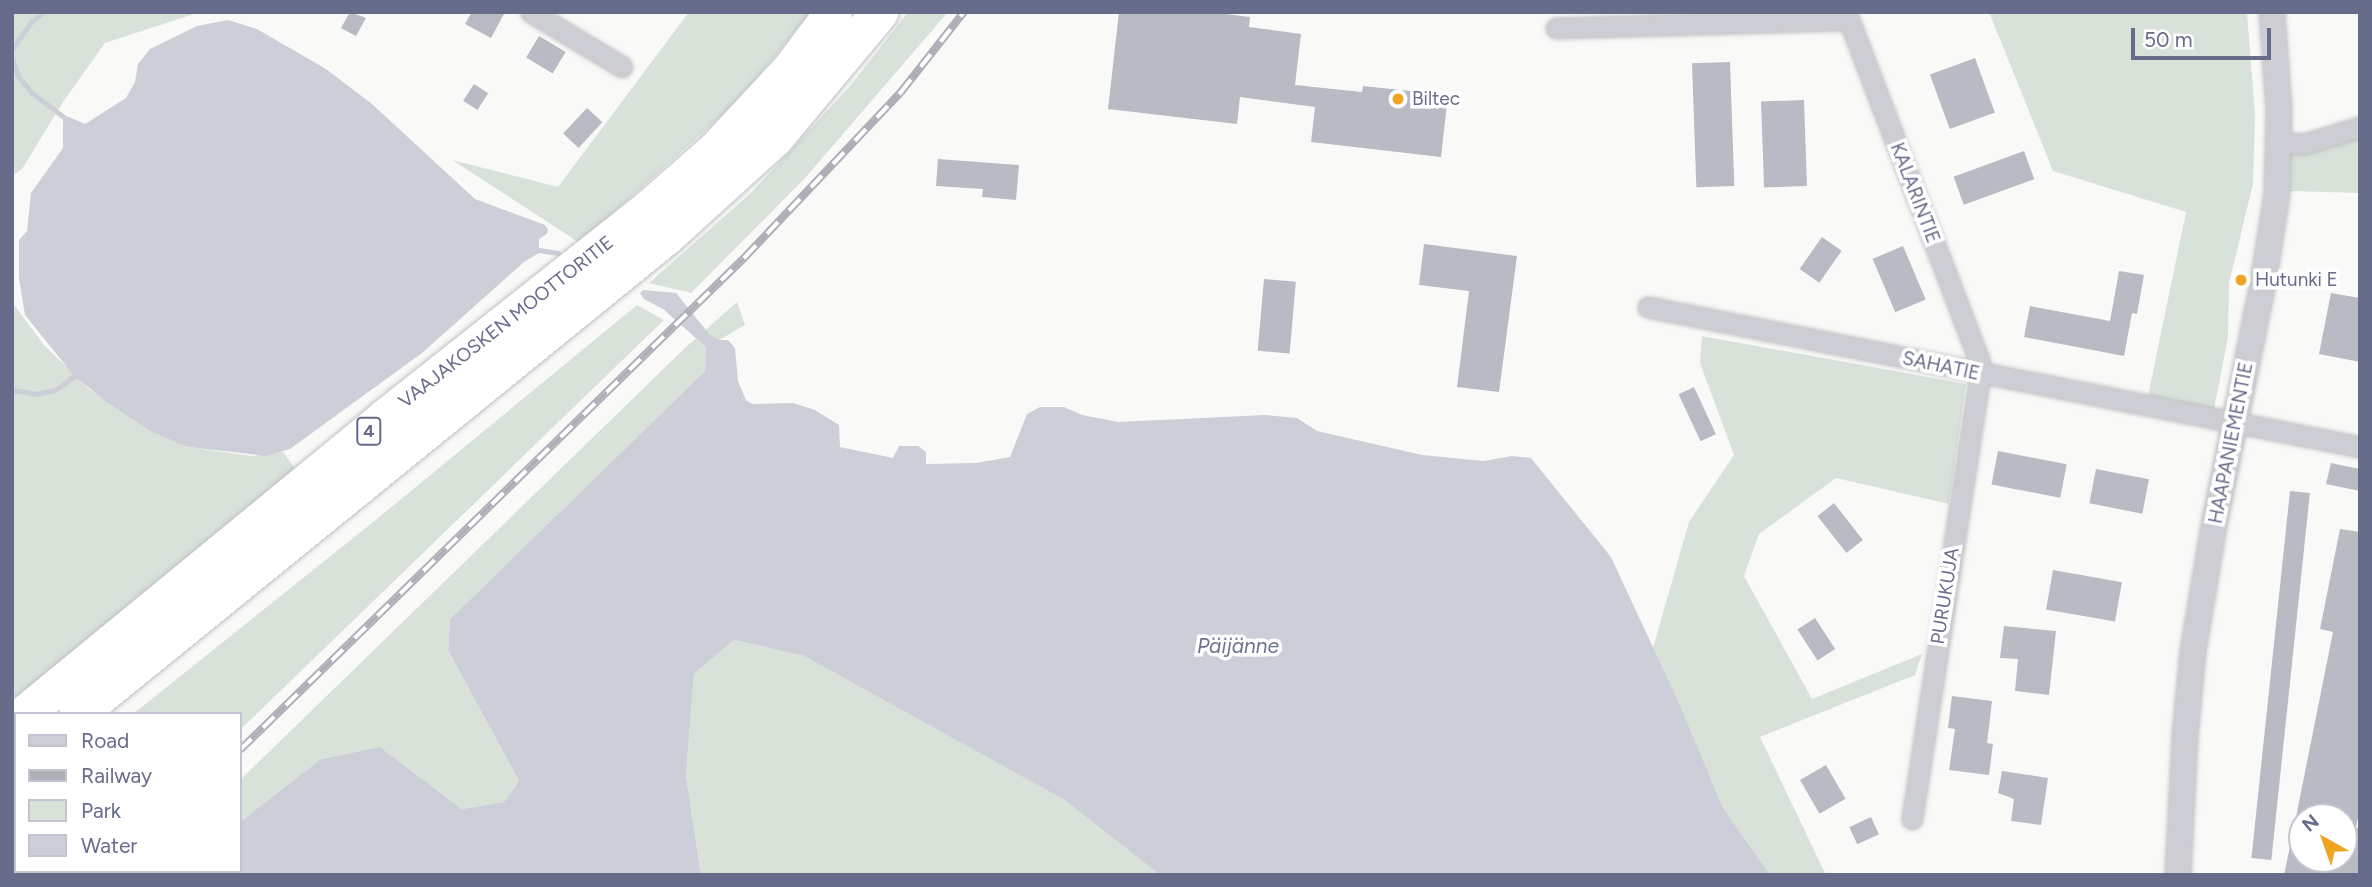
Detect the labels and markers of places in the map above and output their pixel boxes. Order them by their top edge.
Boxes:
place label: Biltec [1412,88,1460,110]
marker: Biltec [1390,91,1406,107]
place label: Hutunki E [2255,269,2338,291]
marker: Hutunki E [2233,272,2249,288]

